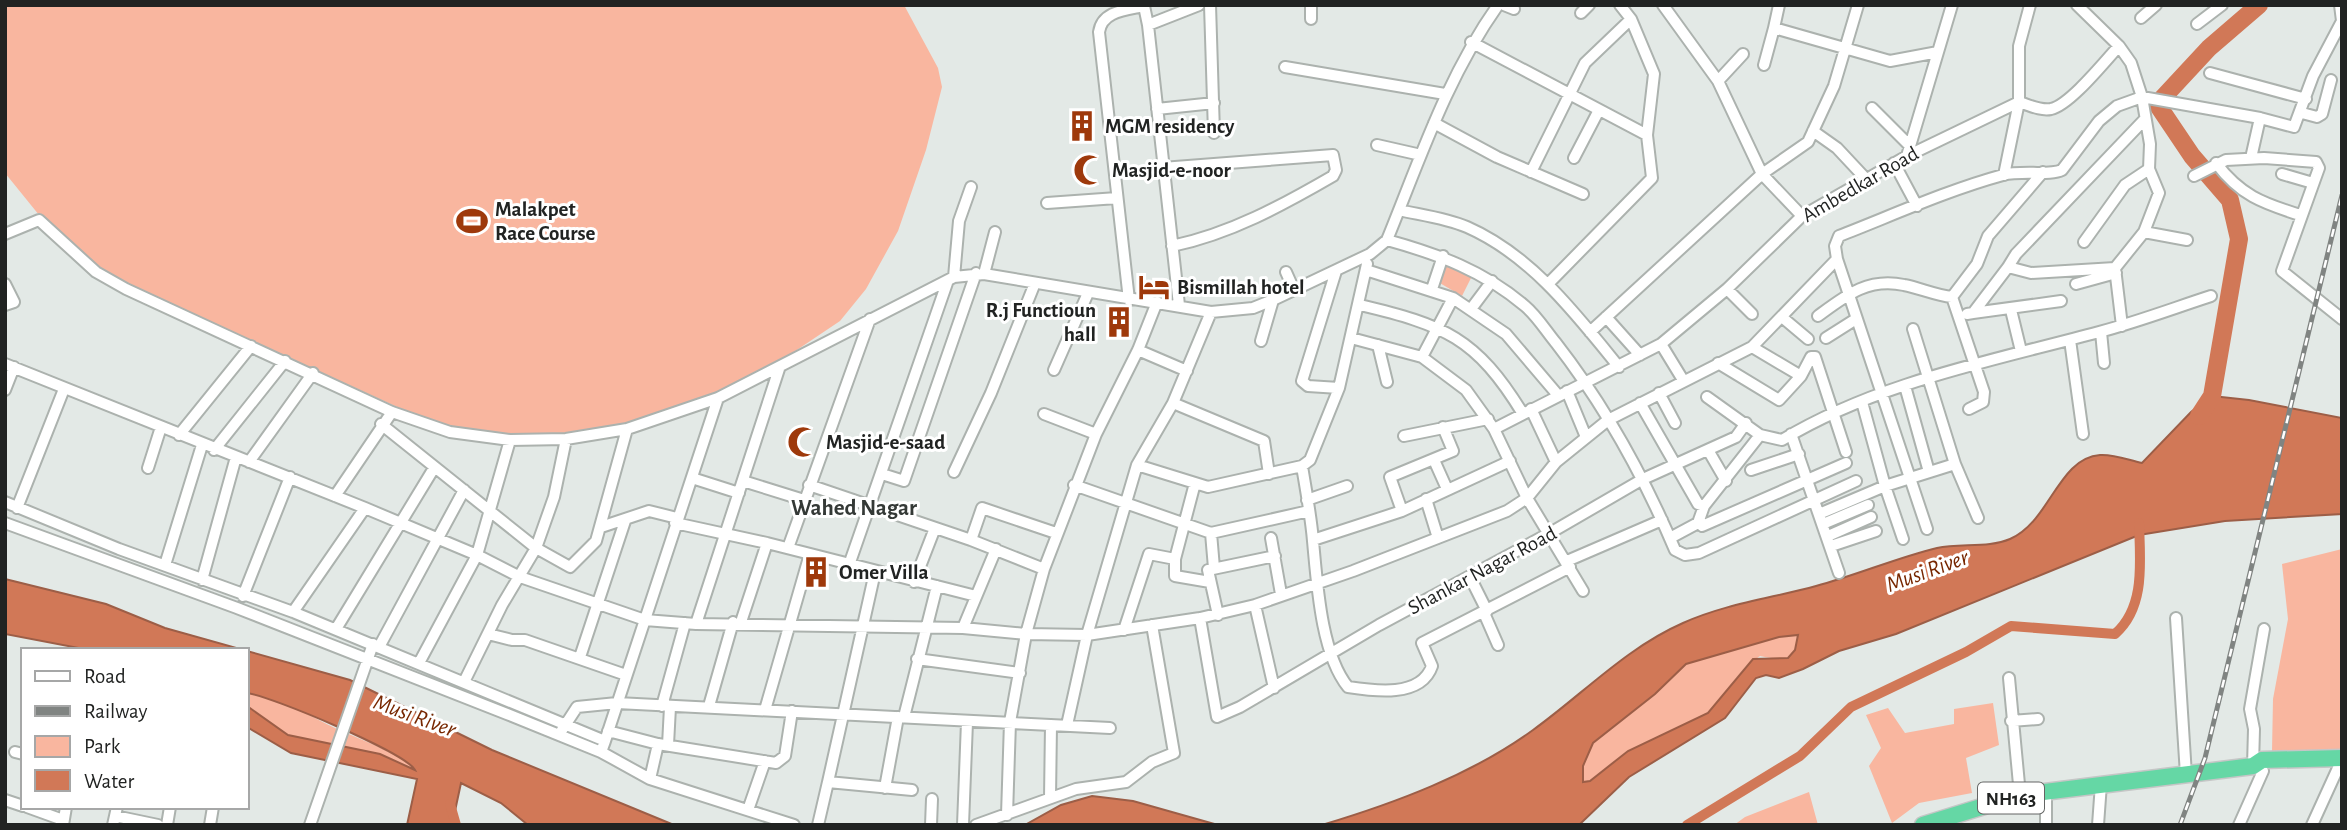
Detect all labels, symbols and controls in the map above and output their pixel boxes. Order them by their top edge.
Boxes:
building icon: MGM residency [1065,109,1099,143]
place label: MGM residency [1105,116,1235,137]
street label: Ambedkar Road [1798,143,1922,226]
mosque icon: Masjid-e-noor [1072,153,1106,187]
place label: Masjid-e-noor [1112,160,1232,181]
place label: Malakpet Race Course [495,199,596,244]
sports icon: Malakpet Race Course [455,204,489,238]
hotel icon: Bismillah hotel [1137,270,1171,304]
place label: Bismillah hotel [1177,277,1305,298]
place label: R.j Functioun hall [986,300,1096,345]
building icon: R.j Functioun hall [1102,305,1136,339]
mosque icon: Masjid-e-saad [786,425,820,459]
place label: Masjid-e-saad [826,432,945,453]
district label: Wahed Nagar [791,497,917,520]
street label: Shankar Nagar Road [1404,522,1560,618]
water label: Musi River [1883,546,1972,597]
building icon: Omer Villa [799,555,833,589]
place label: Omer Villa [839,562,929,583]
legend [21,648,248,809]
text: Road [84,666,126,687]
water label: Musi River [370,691,459,742]
text: Railway [84,701,147,722]
text: Park [84,736,121,757]
text: Water [84,771,134,792]
road number: NH163 [1978,782,2044,814]

